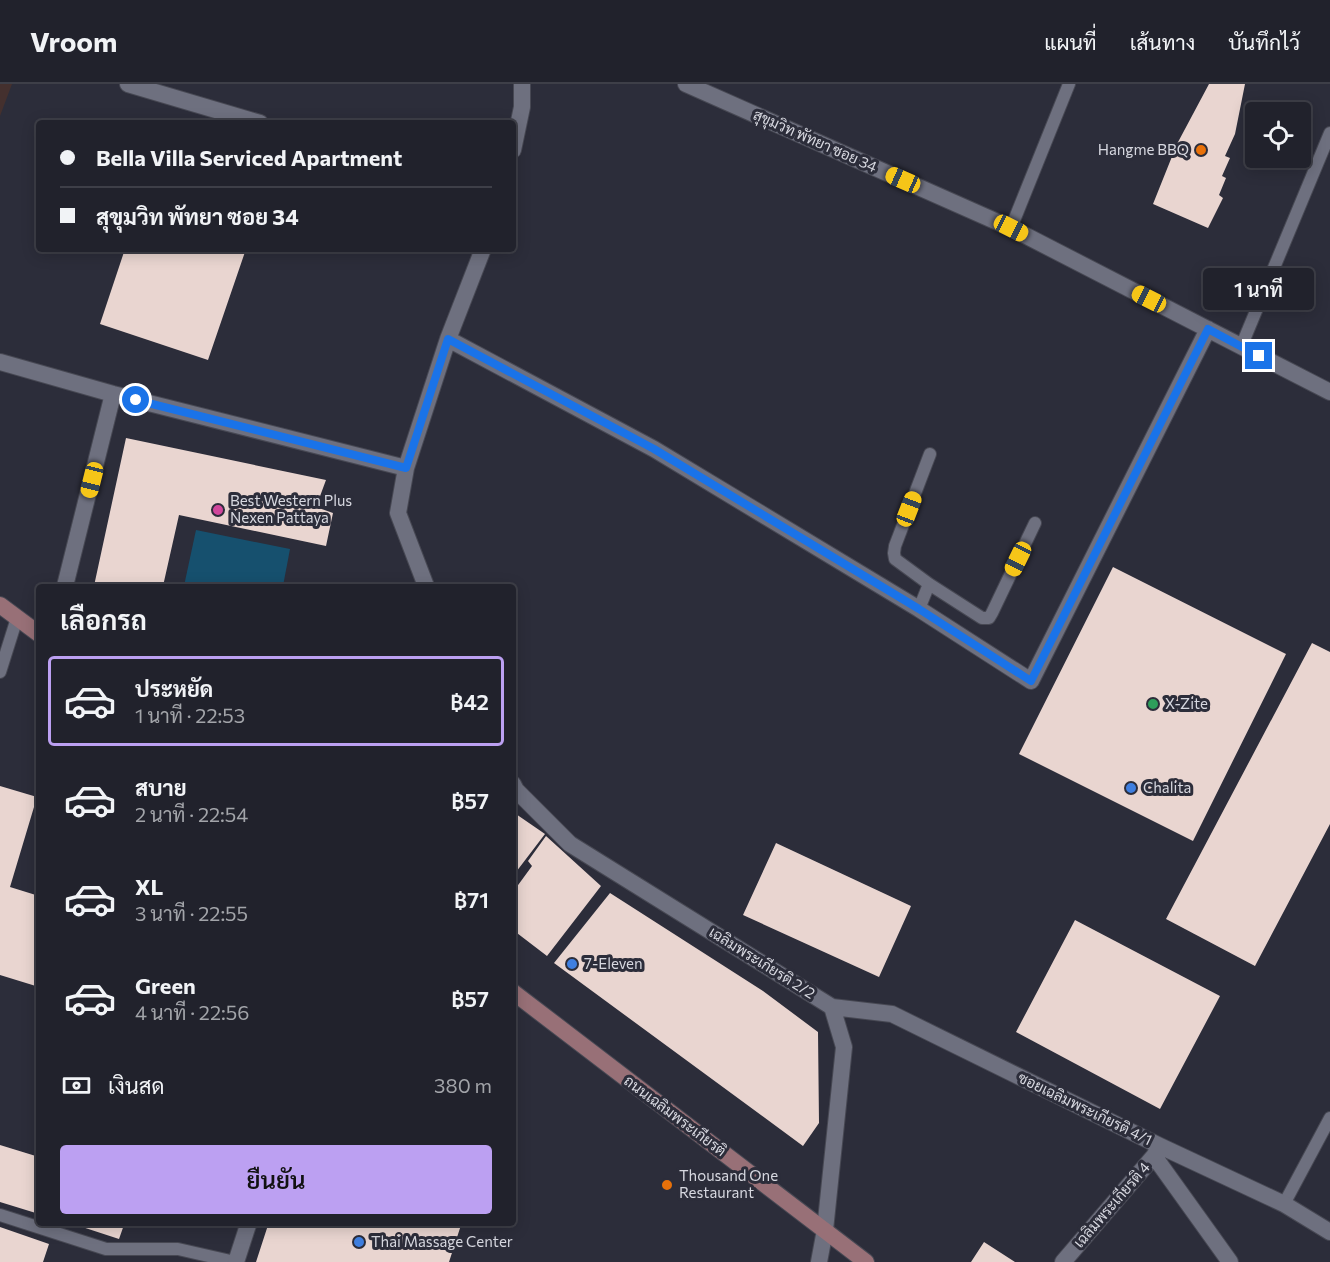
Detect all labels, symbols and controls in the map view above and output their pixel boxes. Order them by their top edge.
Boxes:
text: Vroom [30,24,118,58]
text: แผนที่ [1044,29,1097,54]
text: เส้นทาง [1130,29,1195,54]
text: บันทึกไว้ [1228,29,1300,54]
map controls [1245,102,1311,168]
button: locate [1245,102,1311,168]
street label: สุขุมวิท พัทยา ซอย 34 [749,105,880,178]
place label: Hangme BBQ [1098,140,1189,158]
marker: Hangme BBQ [1194,143,1208,157]
text: Bella Villa Serviced Apartment [96,144,402,171]
car [883,164,923,196]
text: สุขุมวิท พัทยา ซอย 34 [96,203,299,230]
car [991,212,1031,244]
callout: 1 นาที [1204,269,1314,311]
text: 1 นาที [1234,277,1283,301]
car [1129,283,1169,315]
route end [1245,342,1272,369]
route start [122,386,149,413]
car [79,460,105,500]
car [894,489,924,529]
place label: Best Western Plus Nexen Pattaya [230,491,352,526]
marker: Best Western Plus Nexen Pattaya [211,503,225,517]
car [1002,539,1034,579]
text: เลือกรถ [60,603,147,636]
icon: car [63,674,117,728]
text: ประหยัด [135,675,213,702]
text: ฿42 [450,688,489,715]
place label: X-Zite [1165,694,1208,712]
marker: X-Zite [1146,697,1160,711]
text: 1 นาที · 22:53 [135,703,245,727]
icon: car [63,773,117,827]
text: สบาย [135,774,187,801]
place label: Chalita [1143,778,1191,796]
marker: Chalita [1124,781,1138,795]
text: ฿57 [451,787,489,814]
text: 2 นาที · 22:54 [135,802,248,826]
icon: car [63,872,117,926]
text: XL [135,873,163,900]
text: ฿71 [454,886,489,913]
text: 3 นาที · 22:55 [135,901,248,925]
street label: เฉลิมพระเกียรติ 2/2 [706,922,819,1002]
place label: 7-Eleven [584,954,643,972]
marker: 7-Eleven [565,957,579,971]
icon: car [63,971,117,1025]
text: Green [135,972,196,999]
text: ฿57 [451,985,489,1012]
text: 4 นาที · 22:56 [135,1000,249,1024]
street label: ซอยเฉลิมพระเกียรติ 4/1 [1015,1068,1155,1148]
icon: cash [60,1069,93,1102]
street label: ถนนเฉลิมพระเกียรติ [621,1071,730,1159]
text: เงินสด [108,1072,165,1099]
text: 380 m [434,1073,492,1097]
button: ยืนยัน [60,1145,492,1214]
street label: เฉลิมพระเกียรติ 4 [1069,1158,1153,1251]
place label: Thousand One Restaurant [679,1166,778,1201]
marker: Thousand One Restaurant [660,1178,674,1192]
place label: Thai Massage Center [371,1232,513,1250]
marker: Thai Massage Center [352,1235,366,1249]

